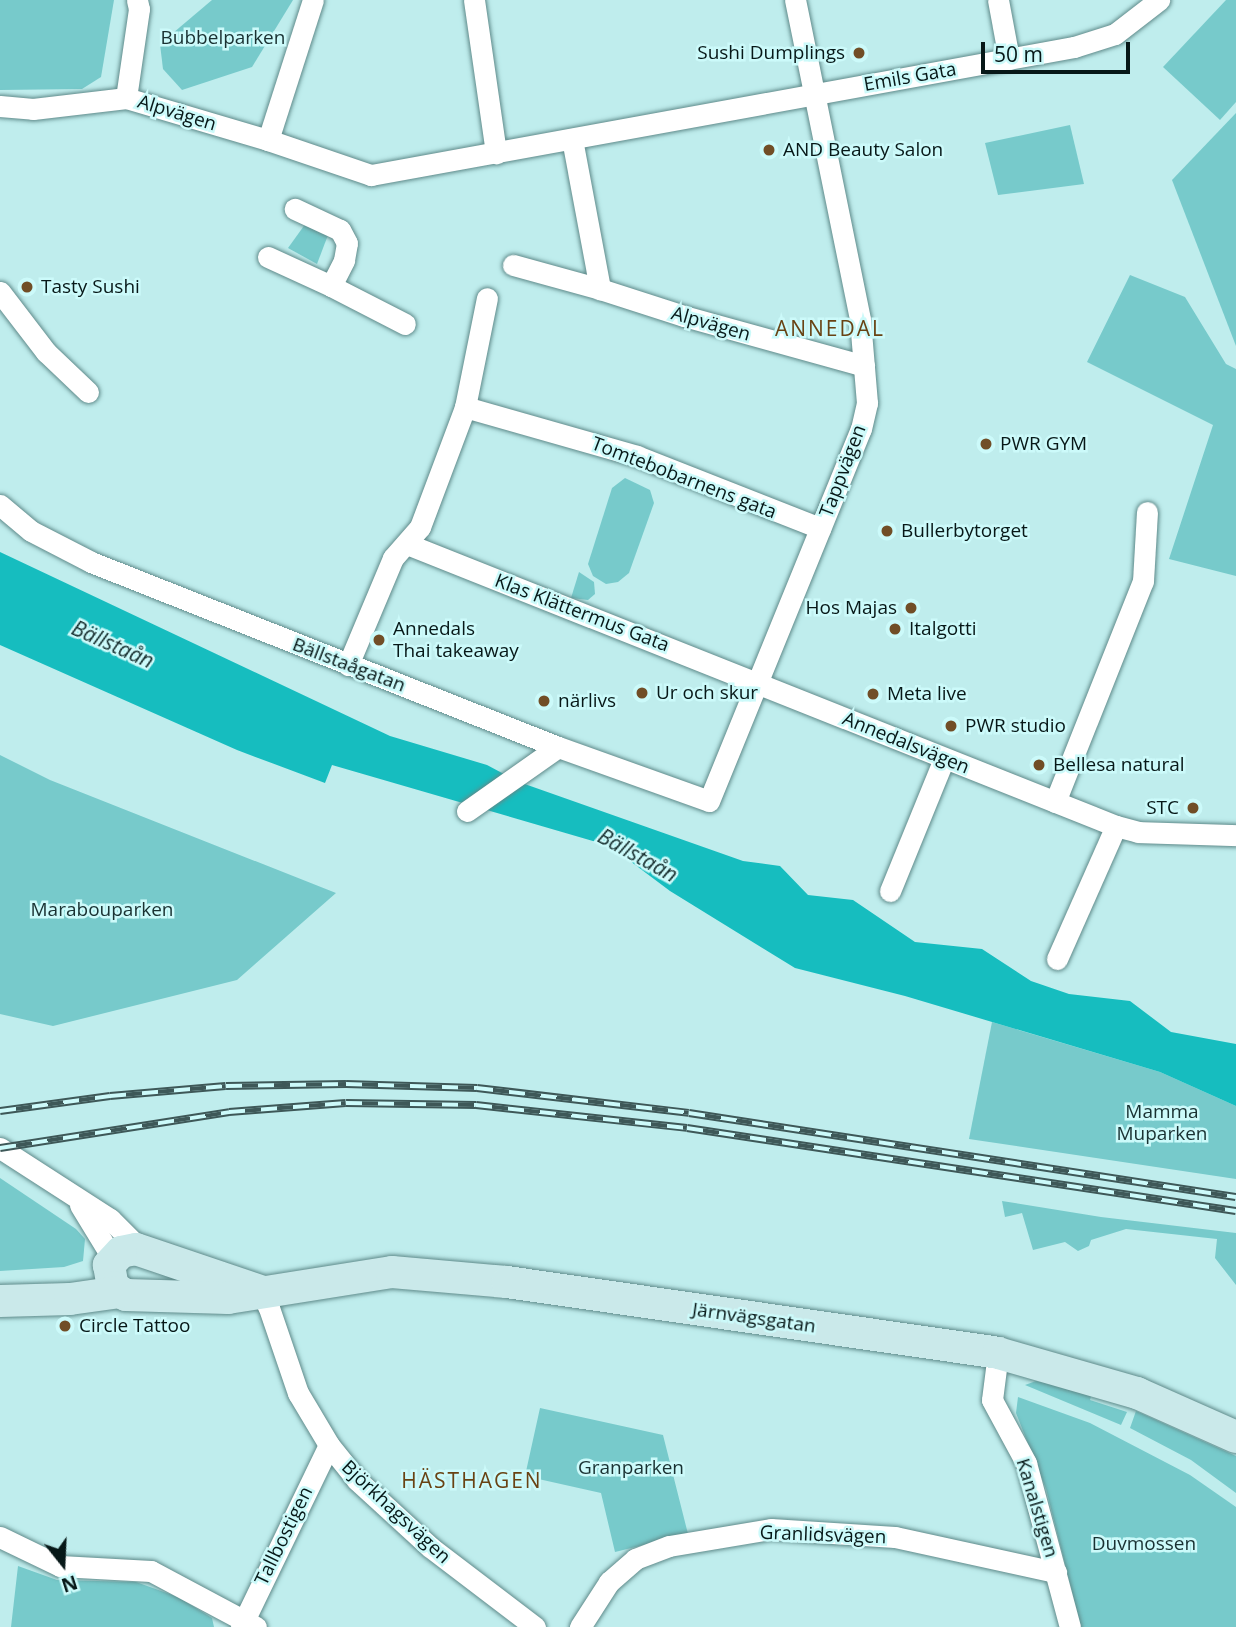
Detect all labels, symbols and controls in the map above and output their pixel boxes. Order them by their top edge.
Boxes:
park label: Bubbelparken [161,27,285,49]
scale bar [984,28,1133,72]
text: 50 m [994,40,1043,68]
place label: Sushi Dumplings [697,42,845,64]
marker: Sushi Dumplings [851,45,867,61]
street label: Emils Gata [862,58,958,96]
street label: Alpvägen [135,90,219,136]
place label: AND Beauty Salon [783,139,943,161]
marker: AND Beauty Salon [761,142,777,158]
place label: Tasty Sushi [41,276,140,298]
marker: Tasty Sushi [19,279,35,295]
street label: Alpvägen [669,302,753,346]
district label: ANNEDAL [776,315,884,341]
street label: Tappvägen [815,422,871,520]
street label: Tomtebobarnens gata [588,432,780,524]
place label: PWR GYM [1000,433,1087,455]
marker: PWR GYM [978,436,994,452]
place label: Bullerbytorget [901,520,1028,542]
marker: Bullerbytorget [879,523,895,539]
street label: Klas Klättermus Gata [492,569,672,657]
place label: Hos Majas [806,597,897,619]
marker: Hos Majas [903,600,919,616]
water label: Bällstaån [68,615,158,673]
place label: Annedals Thai takeaway [393,618,519,662]
place label: Italgotti [909,618,977,640]
marker: Italgotti [887,621,903,637]
marker: Annedals Thai takeaway [371,632,387,648]
street label: Bällstaågatan [289,633,409,697]
place label: Ur och skur [656,682,758,704]
place label: Meta live [887,683,967,705]
marker: Ur och skur [634,685,650,701]
marker: Meta live [865,686,881,702]
place label: närlivs [558,690,616,712]
marker: närlivs [536,693,552,709]
street label: Annedalsvägen [839,707,973,779]
place label: PWR studio [965,715,1066,737]
marker: PWR studio [943,718,959,734]
place label: Bellesa natural [1053,754,1185,776]
marker: Bellesa natural [1031,757,1047,773]
place label: STC [1146,797,1179,819]
marker: STC [1185,800,1201,816]
water label: Bällstaån [594,823,682,887]
park label: Marabouparken [31,899,173,921]
park label: Mamma Muparken [1117,1101,1207,1145]
street label: Järnvägsgatan [691,1298,817,1338]
place label: Circle Tattoo [79,1315,190,1337]
marker: Circle Tattoo [57,1318,73,1334]
street label: Björkhagsvägen [337,1456,455,1568]
street label: Kanalstigen [1011,1456,1063,1560]
park label: Granparken [578,1457,684,1479]
district label: HÄSTHAGEN [402,1467,542,1493]
street label: Tallbostigen [250,1483,318,1589]
street label: Granlidsvägen [759,1521,887,1549]
north arrow [28,1529,98,1599]
park label: Duvmossen [1092,1533,1196,1555]
text: N [58,1569,81,1599]

